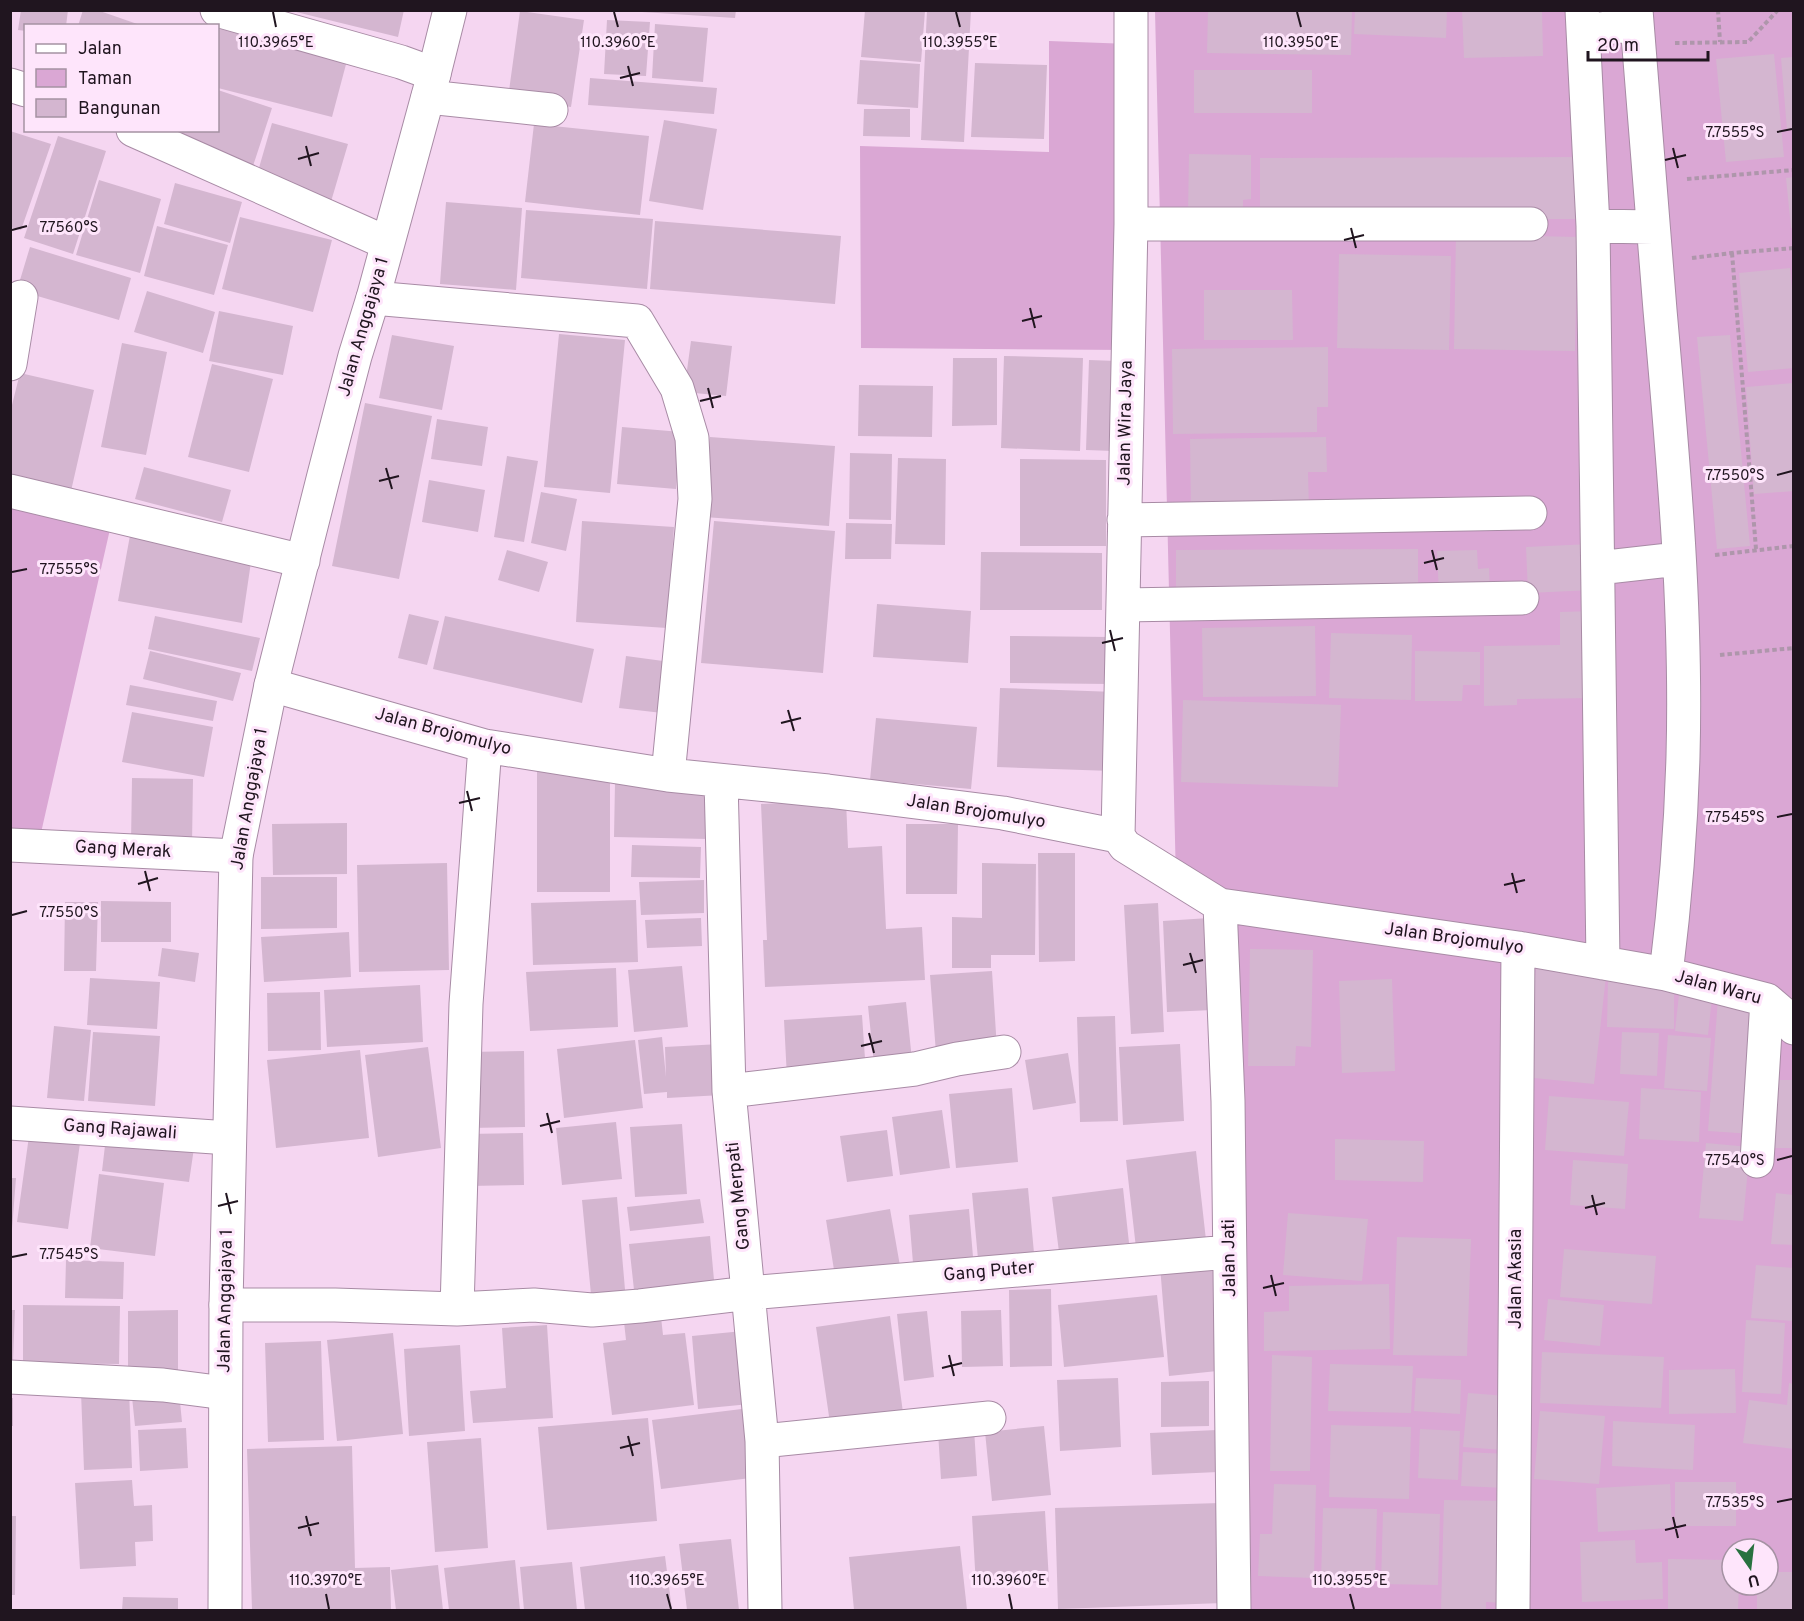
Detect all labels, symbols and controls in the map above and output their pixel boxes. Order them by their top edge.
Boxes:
legend [24,24,219,132]
scale bar [1588,24,1708,62]
text: 110.3965°E [238,34,314,53]
text: 110.3960°E [580,34,656,53]
text: 110.3955°E [922,34,998,53]
text: 110.3950°E [1263,34,1339,53]
text: 20 m [1597,35,1639,58]
text: Jalan [78,38,122,61]
text: Taman [78,68,132,91]
text: Bangunan [78,98,161,121]
text: 7.7555°S [1705,124,1765,143]
text: 7.7560°S [39,219,99,238]
street label: Jalan Anggajaya 1 [333,255,395,399]
street label: Jalan Wira Jaya [1113,360,1139,486]
text: 7.7550°S [1705,467,1765,486]
text: 7.7555°S [39,561,99,580]
street label: Jalan Brojomulyo [372,703,514,761]
street label: Jalan Anggajaya 1 [226,726,274,872]
street label: Jalan Brojomulyo [905,790,1047,834]
text: 7.7545°S [1705,809,1765,828]
street label: Gang Merak [74,836,172,864]
text: 7.7550°S [39,904,99,923]
street label: Jalan Brojomulyo [1383,918,1525,960]
street label: Jalan Waru [1672,965,1764,1011]
street label: Gang Rajawali [62,1115,178,1145]
street label: Gang Merpati [722,1141,756,1251]
text: 7.7540°S [1705,1152,1765,1171]
street label: Jalan Jati [1218,1219,1242,1297]
street label: Jalan Anggajaya 1 [213,1229,239,1373]
street label: Jalan Akasia [1505,1229,1528,1329]
text: 7.7545°S [39,1246,99,1265]
street label: Gang Puter [942,1257,1036,1287]
text: 7.7535°S [1706,1494,1764,1513]
north arrow [1720,1537,1780,1597]
text: U [1745,1569,1761,1591]
text: 110.3970°E [289,1572,363,1591]
text: 110.3965°E [629,1572,705,1591]
text: 110.3960°E [971,1572,1047,1591]
text: 110.3955°E [1312,1572,1388,1591]

